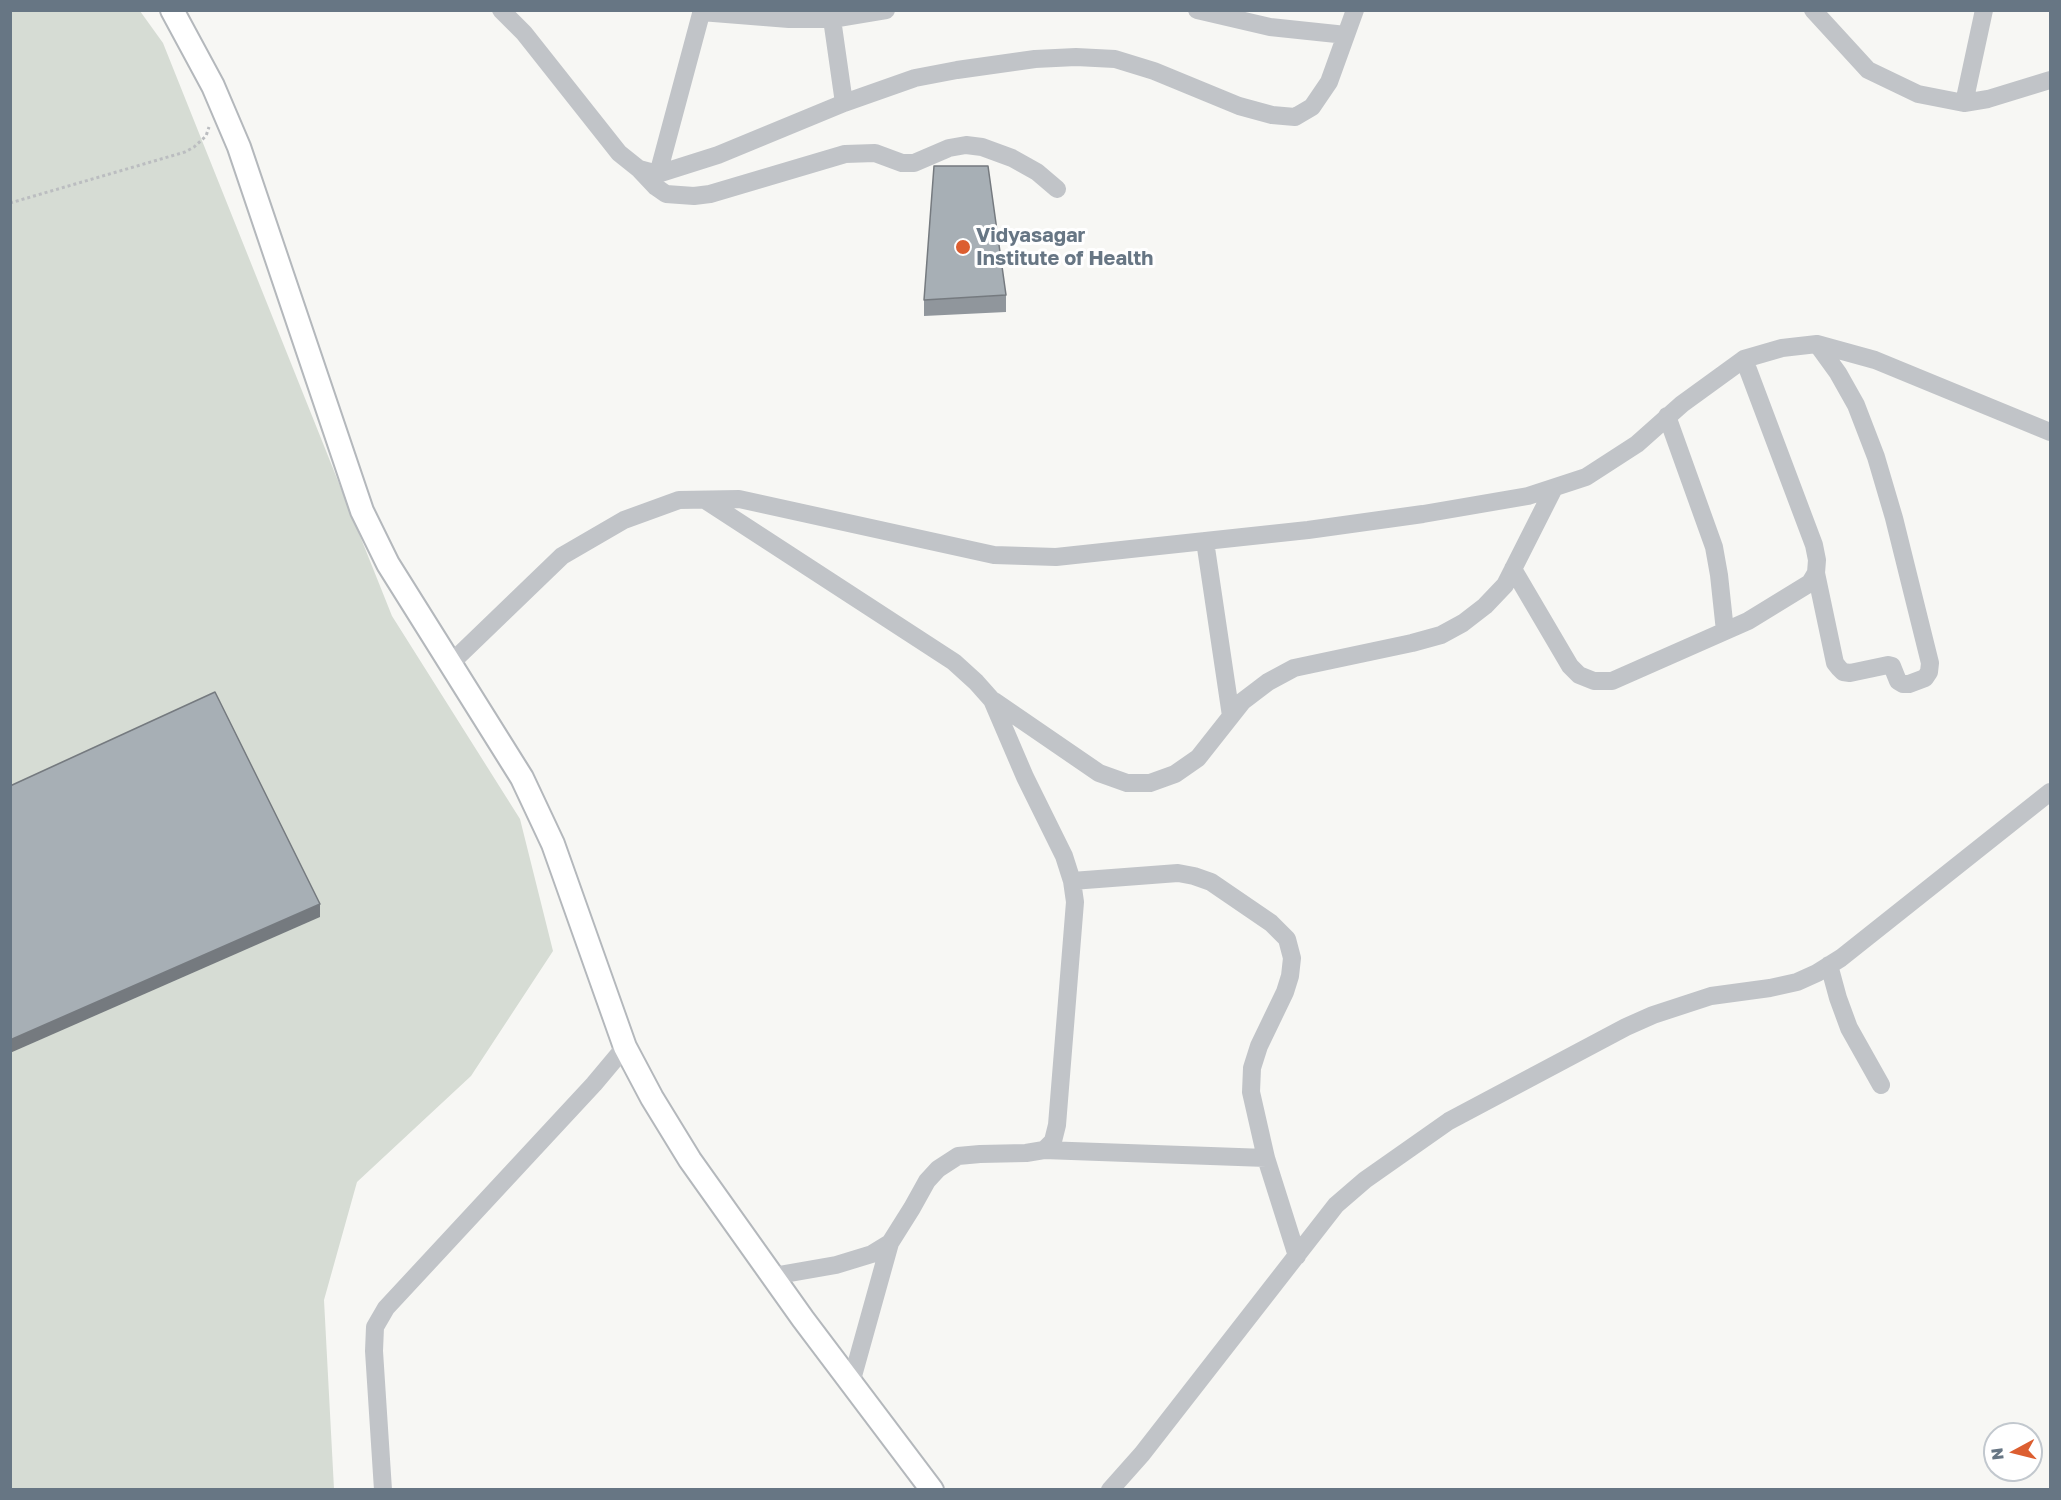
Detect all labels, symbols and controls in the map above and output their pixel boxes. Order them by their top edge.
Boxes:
place label: Vidyasagar Institute of Health [976,224,1153,271]
marker: Vidyasagar Institute of Health [954,238,972,256]
north arrow [1983,1422,2043,1482]
text: N [1986,1447,2008,1461]

